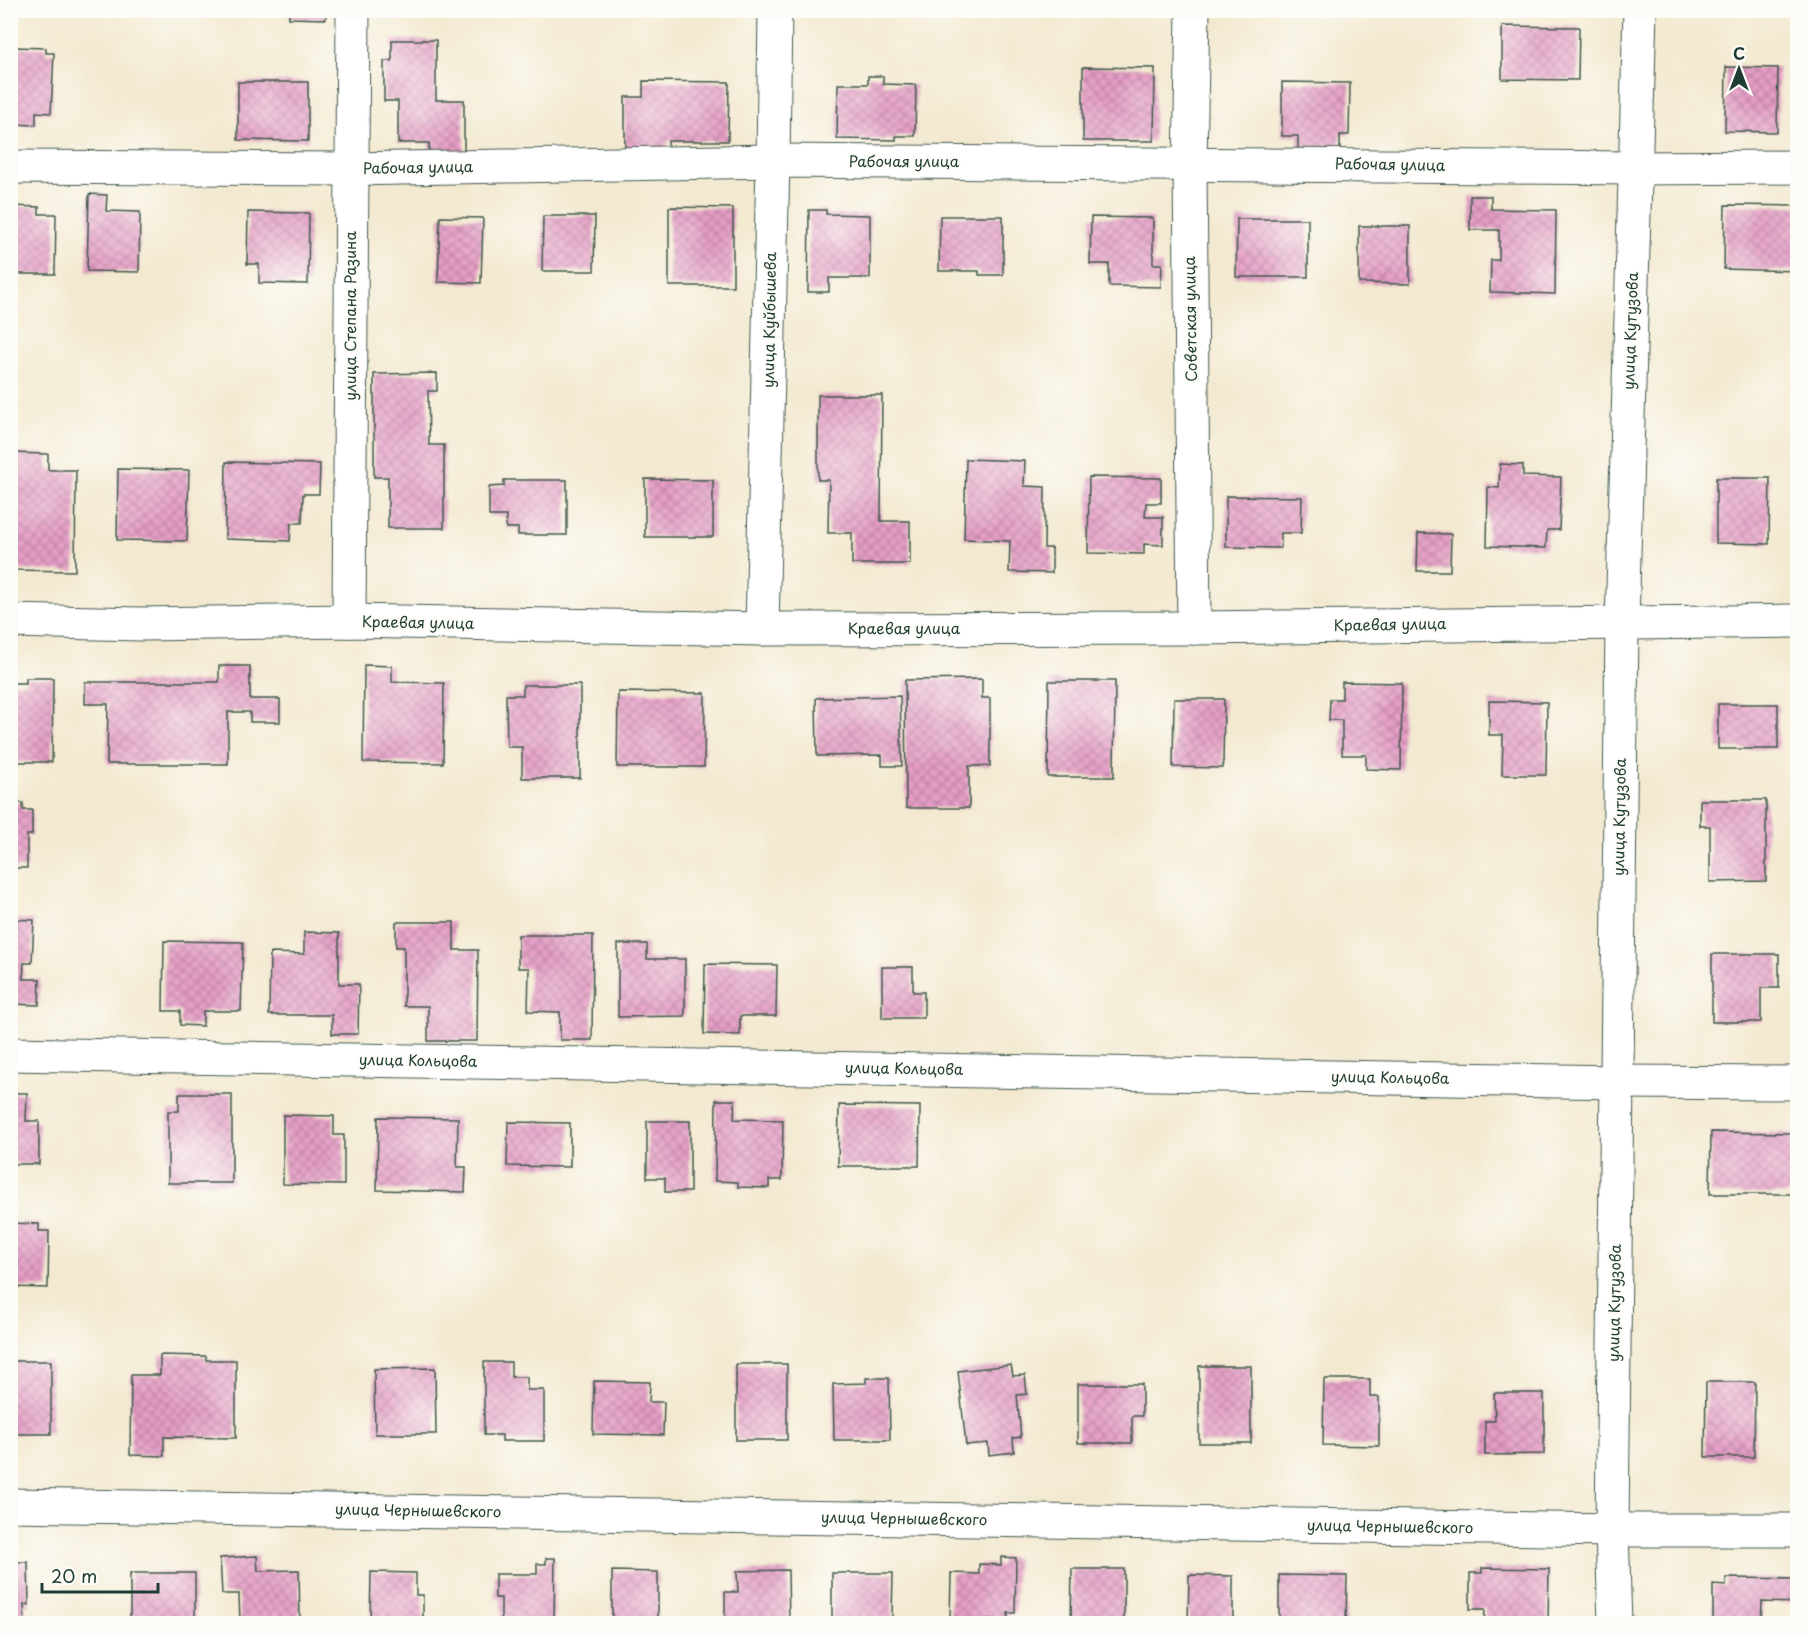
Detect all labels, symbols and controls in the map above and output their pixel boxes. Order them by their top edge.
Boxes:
north arrow [1709,39,1769,99]
text: С [1733,41,1745,65]
street label: Рабочая улица [849,149,960,172]
street label: Рабочая улица [1335,151,1446,176]
street label: Рабочая улица [363,154,474,179]
street label: улица Степана Разина [338,231,361,401]
street label: улица Куйбышева [756,251,781,388]
street label: Советская улица [1177,255,1202,382]
street label: улица Кутузова [1616,271,1643,390]
street label: Краевая улица [362,609,475,634]
street label: Краевая улица [1334,611,1447,636]
street label: Краевая улица [848,616,961,639]
street label: улица Кутузова [1606,757,1631,876]
street label: улица Кольцова [359,1047,478,1072]
street label: улица Кольцова [845,1055,964,1080]
street label: улица Кольцова [1331,1064,1450,1089]
street label: улица Кутузова [1601,1243,1626,1362]
street label: улица Чернышевского [335,1497,501,1522]
street label: улица Чернышевского [821,1505,987,1530]
street label: улица Чернышевского [1307,1513,1473,1538]
scale bar [42,1556,158,1594]
text: 20 m [51,1562,97,1589]

